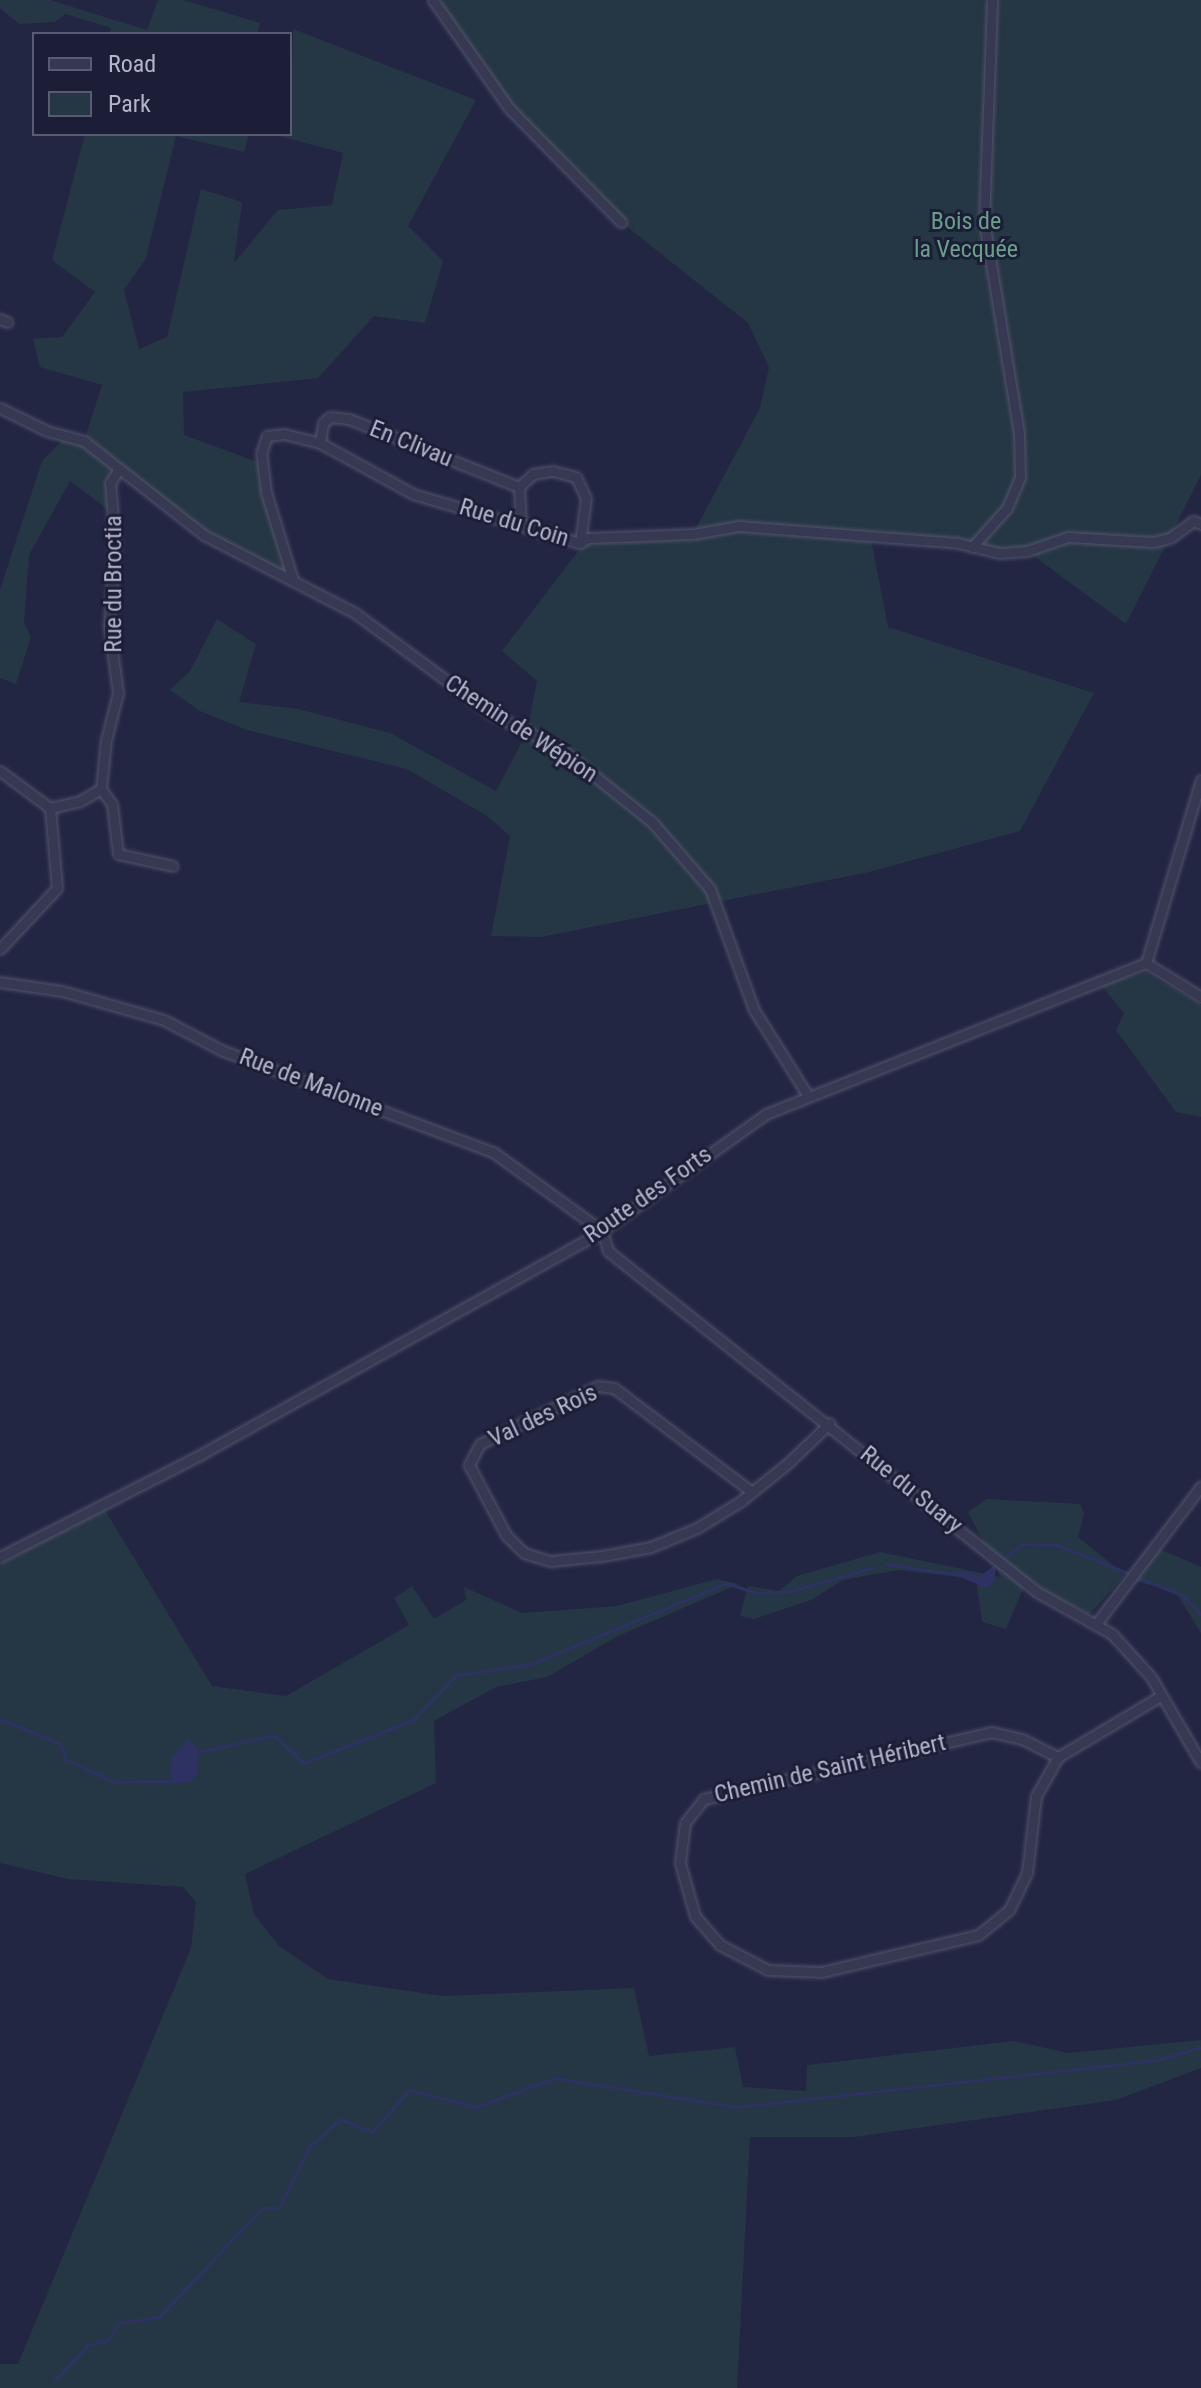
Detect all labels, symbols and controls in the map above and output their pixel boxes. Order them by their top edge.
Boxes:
legend [32,32,292,136]
text: Road [108,50,156,78]
text: Park [108,90,151,118]
park label: Bois de la Vecquée [914,208,1018,264]
street label: En Clivau [365,414,457,474]
street label: Rue du Coin [456,493,572,553]
street label: Rue du Broctia [100,515,128,653]
street label: Chemin de Wépion [439,669,603,789]
street label: Rue de Malonne [235,1042,387,1124]
street label: Route des Forts [579,1140,717,1250]
street label: Val des Rois [484,1378,602,1454]
street label: Rue du Suary [854,1440,968,1540]
street label: Chemin de Saint Héribert [712,1728,948,1810]

